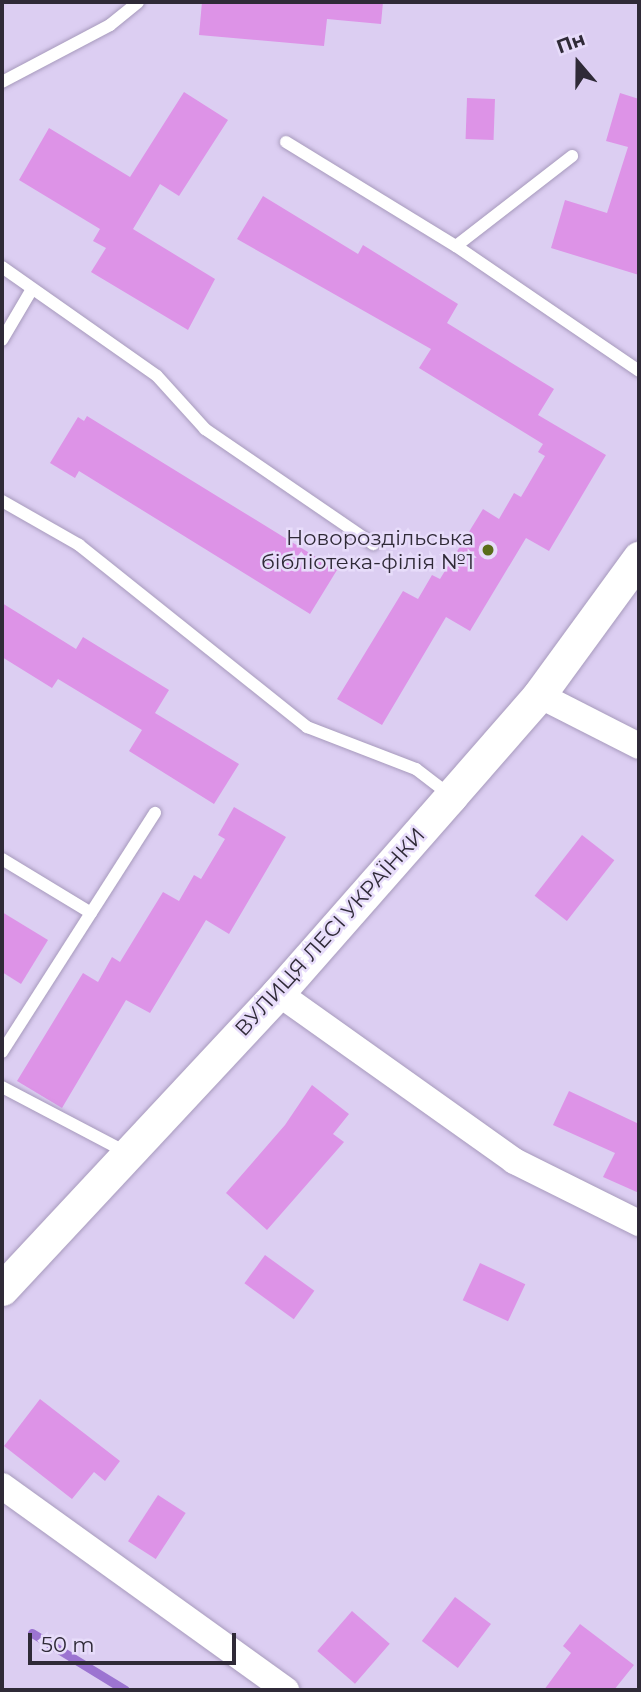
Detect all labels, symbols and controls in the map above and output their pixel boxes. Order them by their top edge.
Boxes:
text: Пн [553,27,588,58]
north arrow [543,28,613,98]
place label: Новороздільська бібліотека-філія №1 [261,525,474,575]
marker: Новороздільська бібліотека-філія №1 [480,542,496,558]
street label: ВУЛИЦЯ ЛЕСІ УКРАЇНКИ [230,823,430,1041]
scale bar [32,1618,240,1662]
text: 50 m [41,1632,95,1657]

